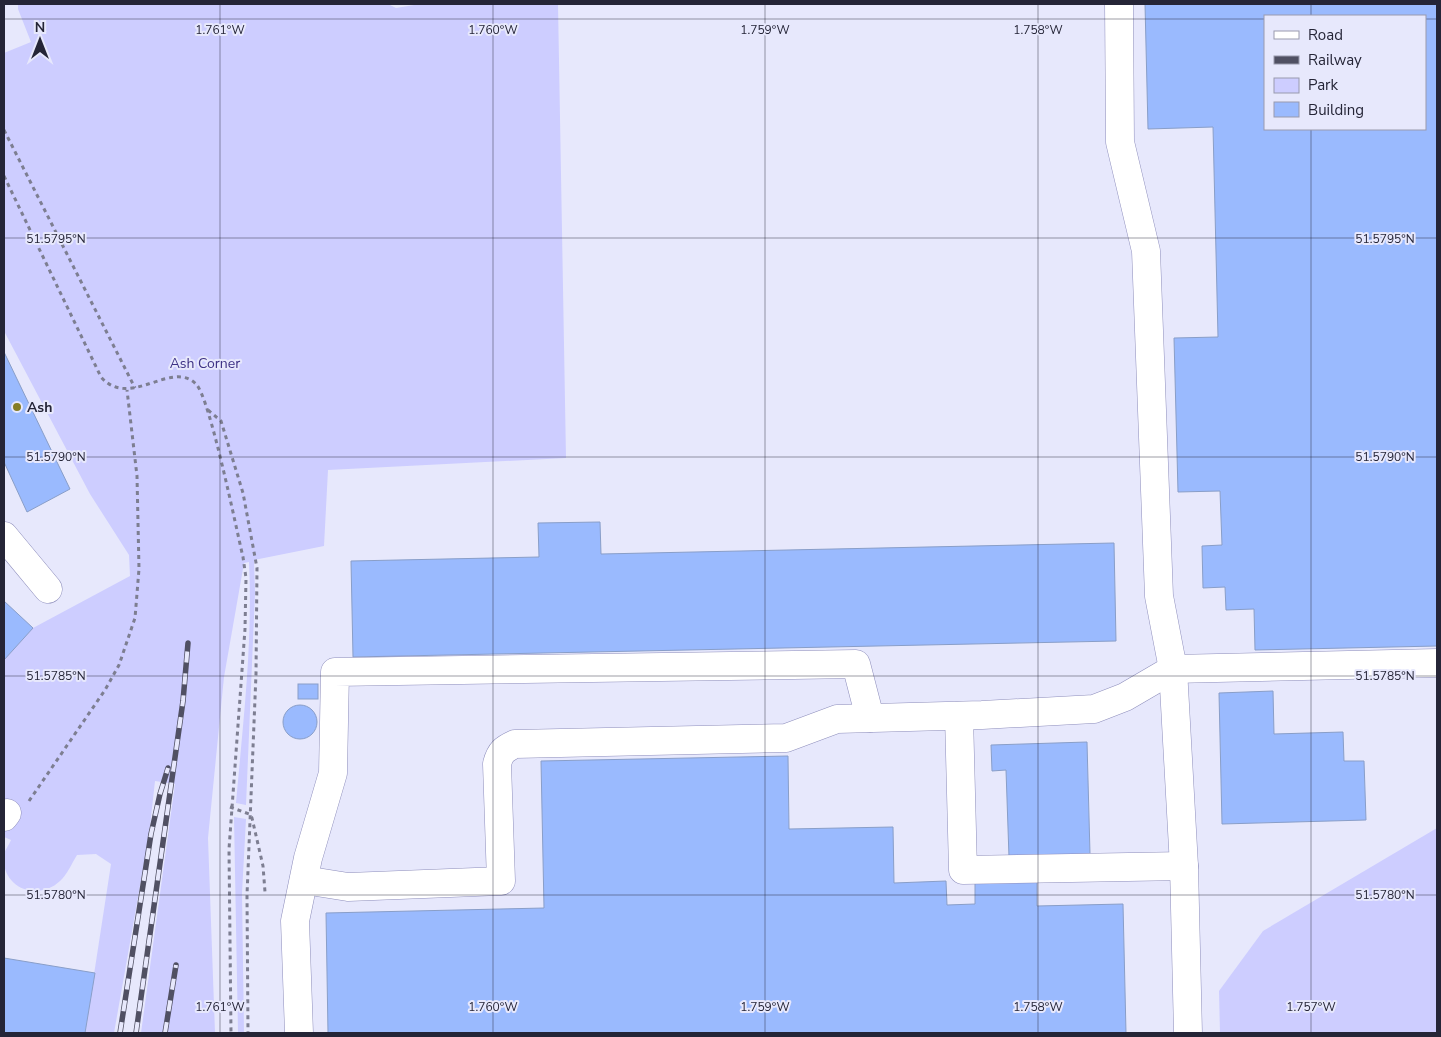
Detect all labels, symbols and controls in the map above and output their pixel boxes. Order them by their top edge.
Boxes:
north arrow [15,15,65,65]
legend [1264,15,1426,130]
text: N [35,18,45,37]
text: 1.761°W [195,22,245,38]
text: 1.760°W [468,22,518,38]
text: 1.759°W [740,22,790,38]
text: 1.758°W [1013,22,1063,38]
text: Road [1308,25,1343,45]
text: Railway [1308,50,1362,70]
text: Park [1308,75,1338,95]
text: Building [1308,100,1364,120]
text: 51.5795°N [26,231,86,247]
text: 51.5795°N [1355,231,1415,247]
park label: Ash Corner [170,354,240,373]
place label: Ash [27,398,52,417]
marker: Ash [11,401,23,413]
text: 51.5790°N [26,449,86,465]
text: 51.5790°N [1355,449,1415,465]
text: 51.5785°N [26,668,86,684]
text: 51.5785°N [1355,668,1415,684]
text: 51.5780°N [26,887,86,903]
text: 51.5780°N [1355,887,1415,903]
text: 1.761°W [195,999,245,1015]
text: 1.760°W [468,999,518,1015]
text: 1.759°W [740,999,790,1015]
text: 1.758°W [1013,999,1063,1015]
text: 1.757°W [1286,999,1336,1015]

